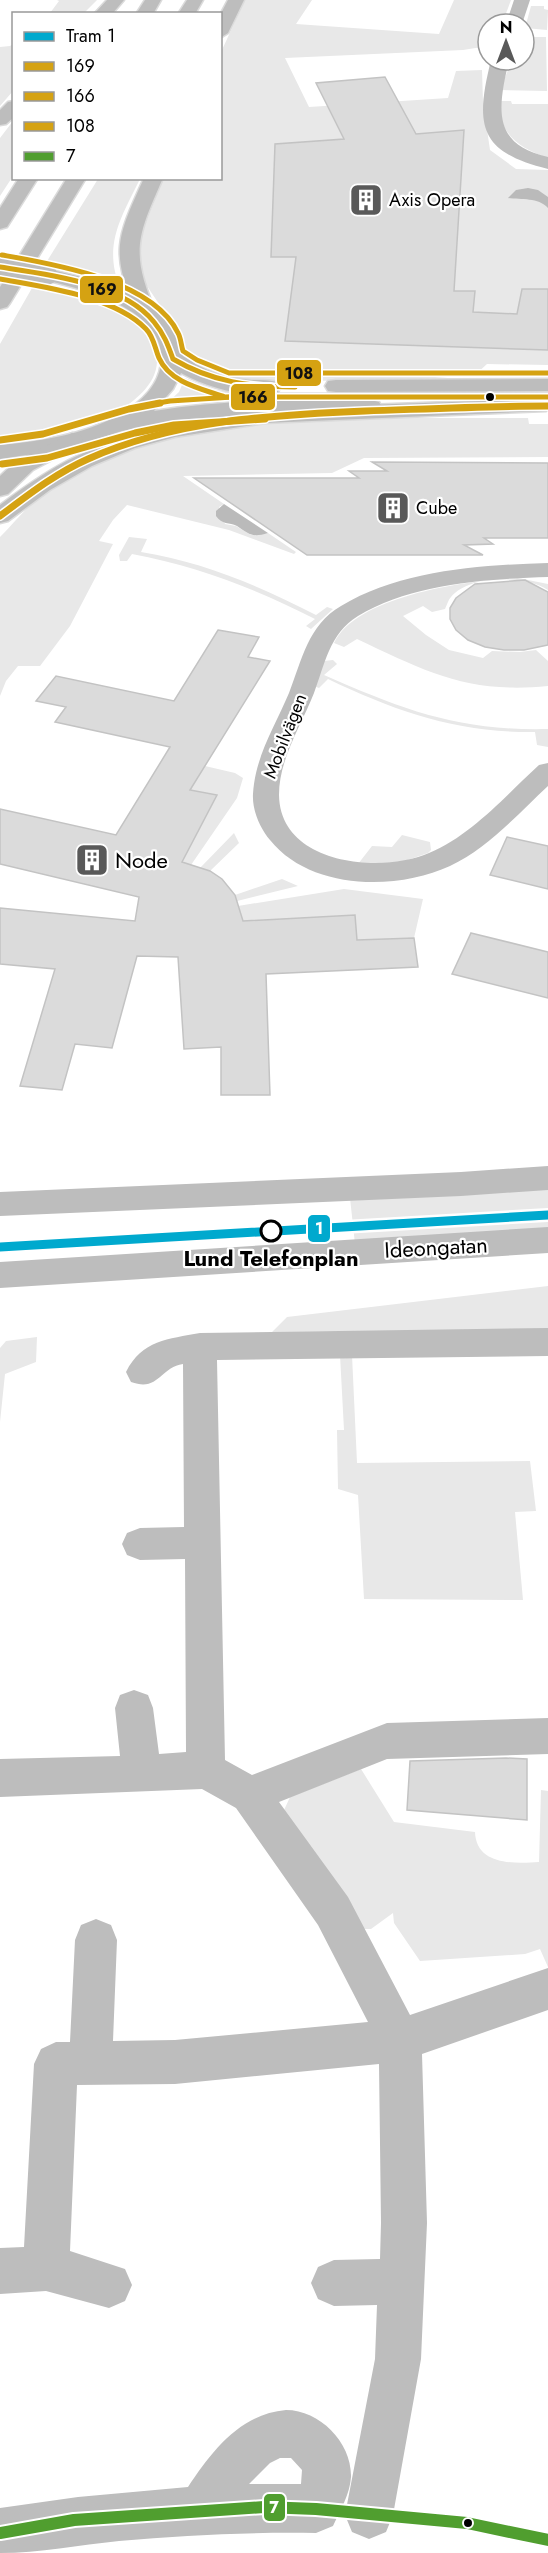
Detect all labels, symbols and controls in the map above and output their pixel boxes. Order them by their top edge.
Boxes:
legend [12,12,222,180]
north arrow [476,12,536,72]
text: N [500,16,512,39]
text: Tram 1 [66,23,115,49]
text: 169 [66,53,95,79]
text: 166 [66,83,95,109]
text: 108 [66,113,95,139]
text: 7 [66,143,76,169]
building icon: Axis Opera [348,182,384,218]
place label: Axis Opera [389,187,475,213]
line badge: 169 [79,275,124,304]
text: 169 [87,278,117,301]
line badge: 108 [276,359,322,387]
text: 108 [285,362,313,385]
line badge: 166 [230,383,276,411]
text: 166 [238,386,268,409]
unlabelled marker [484,391,496,403]
building icon: Cube [375,490,411,526]
place label: Cube [416,495,457,521]
street label: Mobilvägen [257,690,313,782]
building icon: Node [74,842,110,878]
place label: Node [115,844,168,876]
line badge: 1 [307,1214,331,1243]
text: 1 [315,1217,323,1240]
marker: Lund Telefonplan [260,1220,282,1242]
street label: Ideongatan [384,1228,488,1266]
place label: Lund Telefonplan [183,1242,359,1274]
line badge: 7 [263,2493,286,2522]
text: 7 [269,2496,279,2519]
unlabelled marker [462,2517,474,2529]

